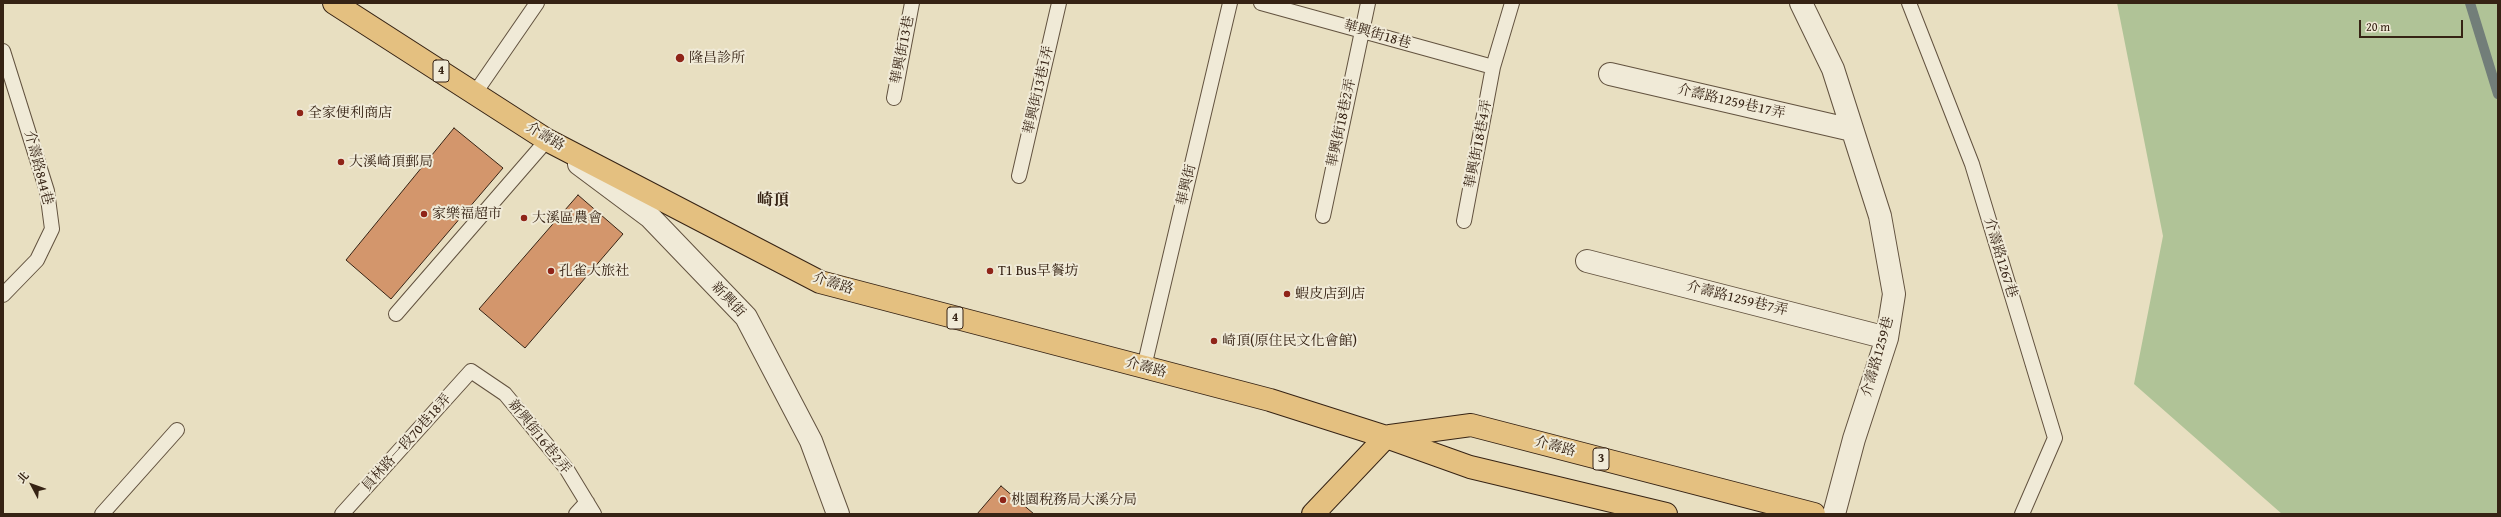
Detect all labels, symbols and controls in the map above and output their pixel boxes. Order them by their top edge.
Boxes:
scale bar [2361,12,2465,38]
street label: 華興街13巷 [888,14,918,86]
street label: 華興街18巷 [1341,17,1413,53]
text: 20 m [2366,18,2390,35]
street label: 華興街13巷1弄 [1021,44,1057,136]
place label: 隆昌診所 [689,50,745,66]
marker: 隆昌診所 [674,52,686,64]
road number: 4 [433,60,449,82]
street label: 華興街18巷2弄 [1324,77,1360,169]
street label: 介壽路1259巷17弄 [1675,81,1787,123]
street label: 華興街18巷4弄 [1462,98,1496,190]
place label: 全家便利商店 [308,105,392,121]
marker: 全家便利商店 [295,108,305,118]
street label: 介壽路 [523,119,567,155]
street label: 介壽路844巷 [20,129,56,207]
place label: 大溪崎頂郵局 [349,154,433,170]
marker: 大溪崎頂郵局 [336,157,346,167]
street label: 華興街 [1174,163,1200,207]
district label: 崎頂 [757,191,789,211]
place label: 家樂福超市 [432,206,502,222]
marker: 家樂福超市 [419,209,429,219]
place label: 大溪區農會 [532,210,602,226]
marker: 大溪區農會 [519,213,529,223]
street label: 介壽路1267巷 [1980,216,2020,300]
place label: 孔雀大旅社 [559,263,629,279]
place label: T1 Bus早餐坊 [998,263,1079,279]
marker: 孔雀大旅社 [546,266,556,276]
marker: T1 Bus早餐坊 [985,266,995,276]
street label: 介壽路 [810,270,856,298]
street label: 介壽路1259巷7弄 [1685,278,1789,320]
street label: 新興街 [708,279,748,321]
place label: 蝦皮店到店 [1295,286,1365,302]
marker: 蝦皮店到店 [1282,289,1292,299]
road number: 4 [947,307,963,329]
street label: 介壽路1259巷 [1858,315,1898,399]
place label: 崎頂(原住民文化會館) [1222,333,1357,349]
marker: 崎頂(原住民文化會館) [1209,336,1219,346]
street label: 介壽路 [1124,354,1168,382]
street label: 員林路一段70巷18弄 [359,391,455,495]
street label: 新興街16巷2弄 [504,397,574,477]
street label: 介壽路 [1533,433,1577,461]
road number: 3 [1593,448,1609,470]
north arrow [12,465,52,505]
text: 北 [13,468,33,487]
place label: 桃園稅務局大溪分局 [1011,492,1137,508]
marker: 桃園稅務局大溪分局 [998,495,1008,505]

